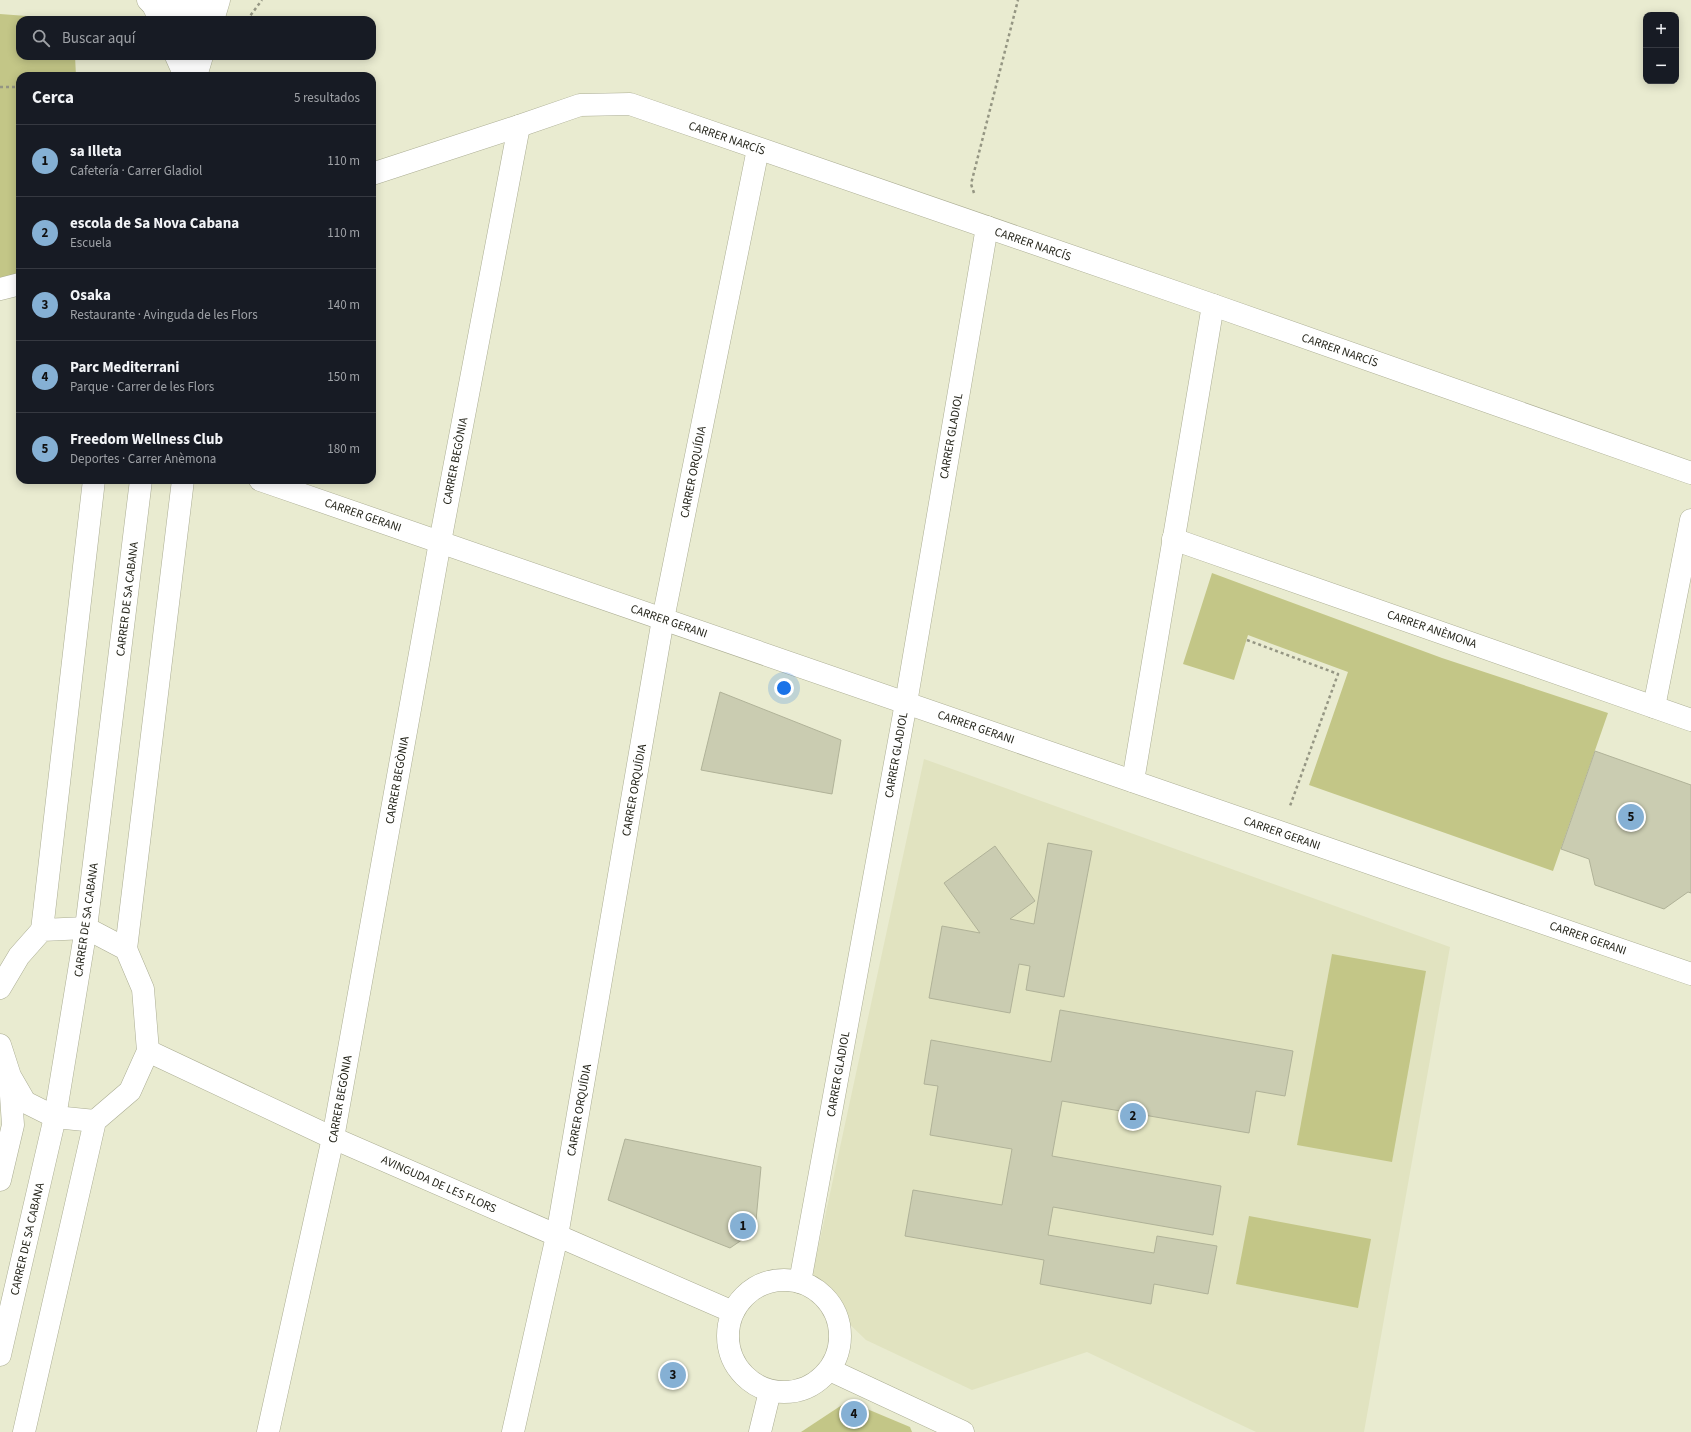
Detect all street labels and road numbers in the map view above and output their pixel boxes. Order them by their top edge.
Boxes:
street label: CARRER NARCÍS [686,117,767,160]
street label: CARRER NARCÍS [992,223,1073,266]
street label: CARRER NARCÍS [1299,329,1380,372]
street label: CARRER GLADIOL [936,392,967,480]
street label: CARRER BEGÒNIA [439,415,472,506]
street label: CARRER ORQUÍDIA [676,424,711,520]
street label: CARRER GERANI [322,494,404,537]
street label: CARRER DE SA CABANA [112,540,143,657]
street label: CARRER GERANI [628,600,710,643]
street label: CARRER ANÈMONA [1385,606,1480,653]
street label: CARRER GERANI [935,706,1017,749]
street label: CARRER GLADIOL [881,711,912,799]
street label: CARRER BEGÒNIA [381,734,414,825]
street label: CARRER ORQUÍDIA [618,742,651,838]
street label: CARRER GERANI [1241,812,1323,855]
street label: CARRER DE SA CABANA [70,861,103,978]
street label: CARRER GERANI [1547,917,1629,960]
street label: CARRER GLADIOL [823,1030,854,1118]
street label: CARRER BEGÒNIA [324,1053,357,1144]
street label: CARRER ORQUÍDIA [563,1062,596,1158]
street label: AVINGUDA DE LES FLORS [379,1151,499,1218]
street label: CARRER DE SA CABANA [6,1181,49,1297]

